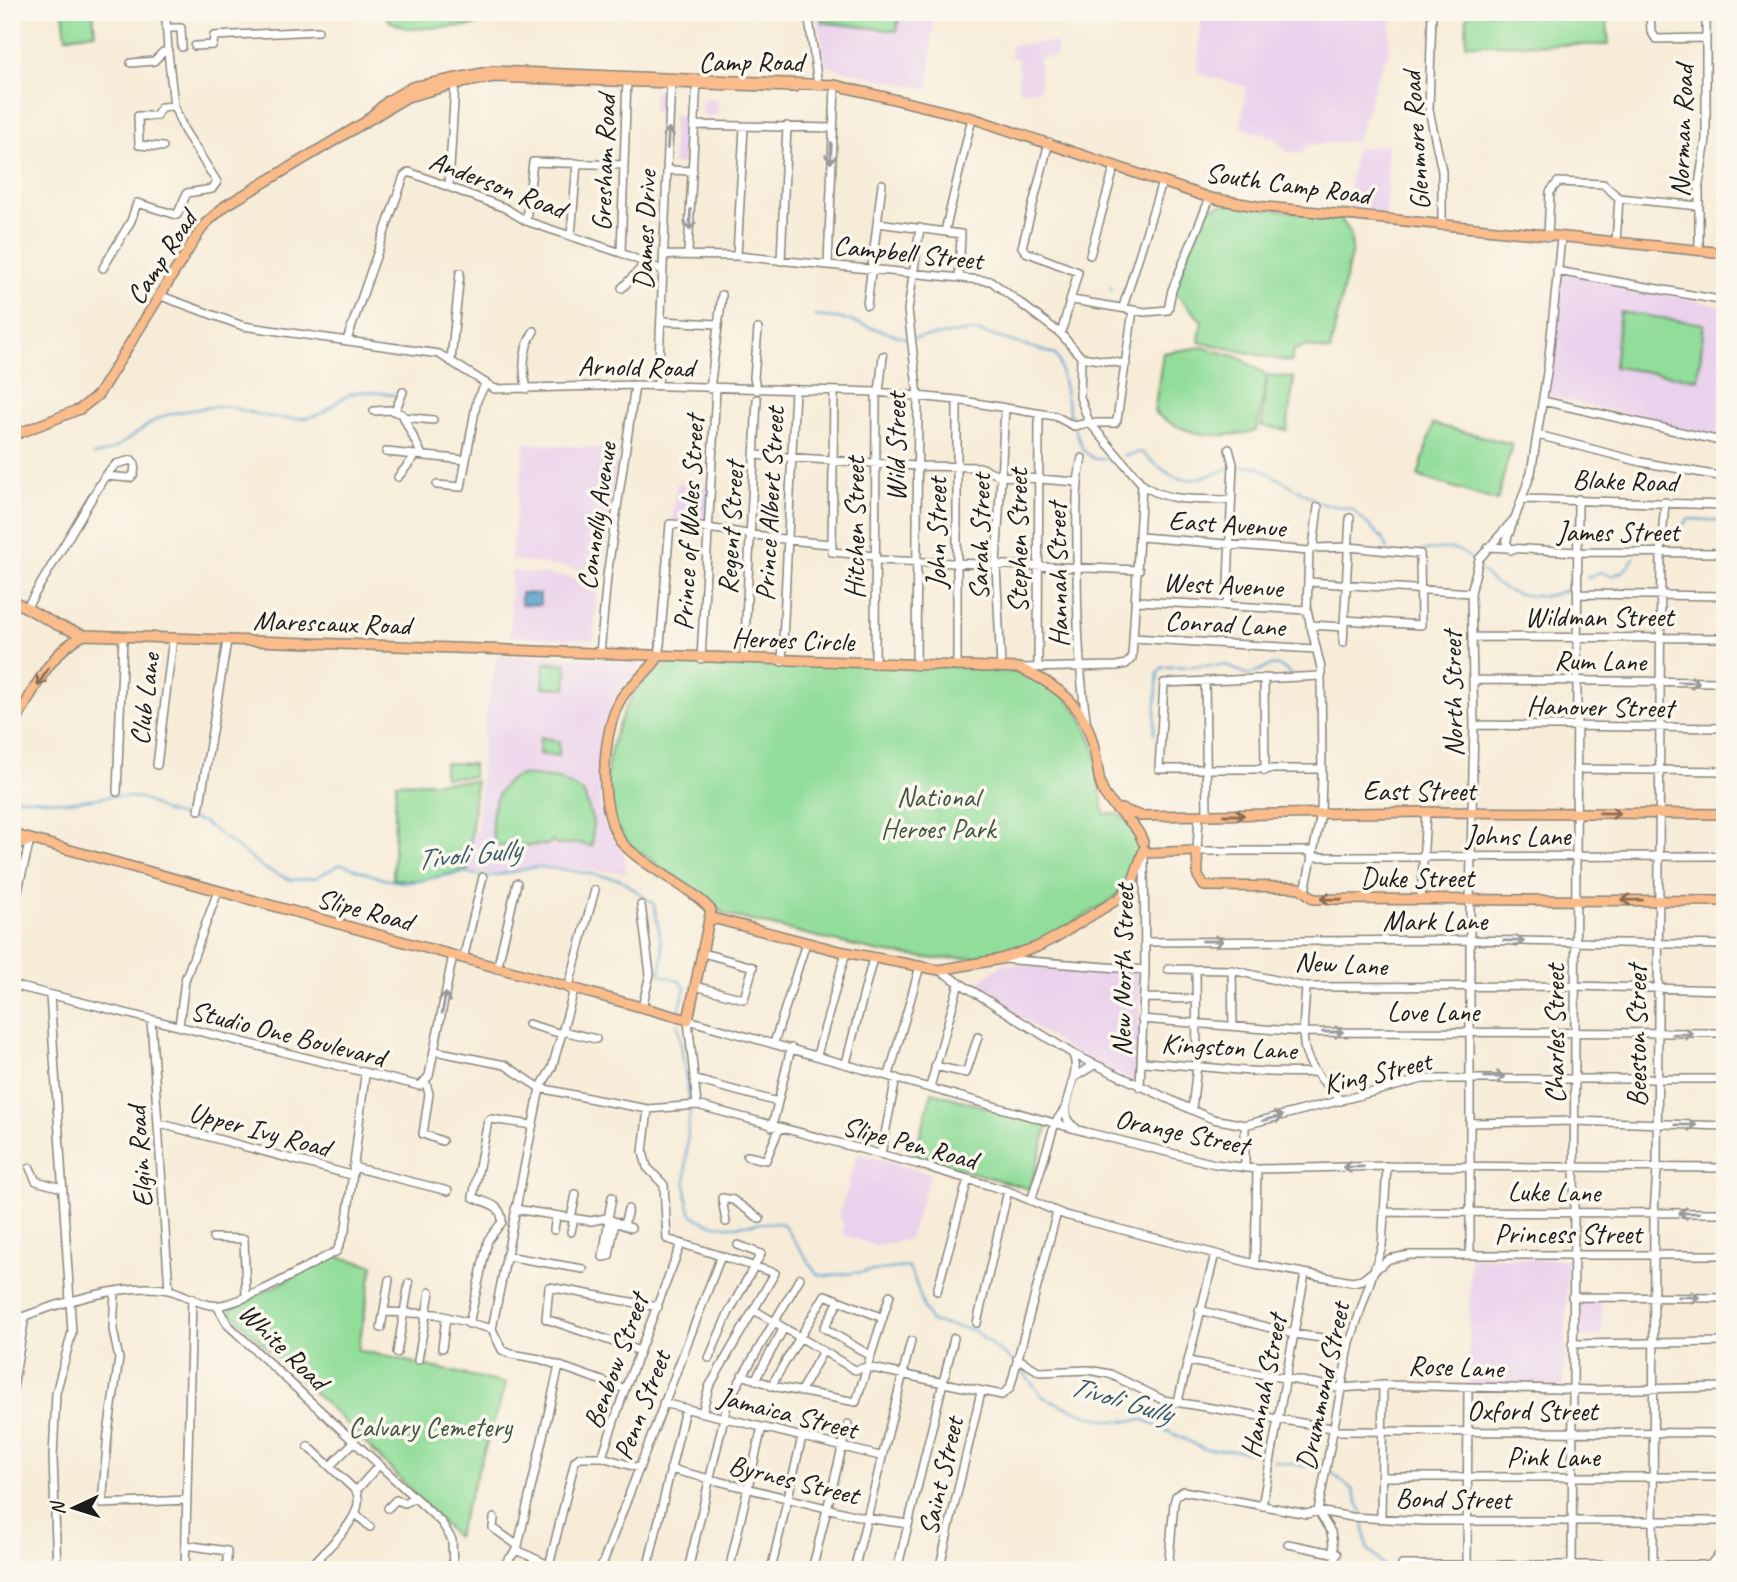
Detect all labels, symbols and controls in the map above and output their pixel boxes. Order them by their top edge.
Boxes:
street label: Camp Road [699,44,807,79]
street label: Norman Road [1662,60,1701,198]
street label: Glenmore Road [1393,67,1438,211]
street label: Gresham Road [584,90,624,232]
one-way arrow [662,127,675,150]
one-way arrow [825,141,838,164]
street label: Anderson Road [425,142,575,228]
street label: South Camp Road [1203,155,1377,213]
street label: Dames Drive [625,168,664,290]
street label: Camp Road [118,200,207,311]
one-way arrow [683,208,696,231]
street label: Campbell Street [832,227,987,278]
street label: Arnold Road [578,348,698,385]
street label: Wild Street [878,390,913,502]
street label: Prince Albert Street [747,404,792,602]
street label: Prince of Wales Street [665,411,712,631]
street label: Connolly Avenue [569,438,624,592]
street label: Hitchen Street [837,454,872,599]
street label: Regent Street [710,457,752,595]
street label: Blake Road [1572,461,1682,500]
street label: Stephen Street [1000,466,1035,613]
street label: Sarah Street [961,471,998,601]
street label: John Street [919,475,954,590]
street label: Hannah Street [1039,499,1076,648]
street label: East Avenue [1167,502,1289,545]
street label: James Street [1555,514,1682,549]
street label: West Avenue [1162,564,1286,605]
street label: Wildman Street [1525,599,1676,634]
street label: Marescaux Road [253,602,415,643]
street label: Conrad Lane [1164,603,1288,644]
street label: Heroes Circle [731,620,857,659]
street label: North Street [1434,627,1471,757]
street label: Rum Lane [1554,642,1648,679]
street label: Club Lane [122,649,168,747]
one-way arrow [35,666,49,686]
one-way arrow [1677,675,1700,689]
street label: Hanover Street [1526,688,1677,725]
street label: East Street [1362,773,1478,808]
park label: National Heroes Park [881,779,998,846]
one-way arrow [1598,806,1621,820]
one-way arrow [1222,808,1245,822]
street label: Johns Lane [1464,818,1572,853]
water label: Tivoli Gully [414,829,527,878]
street label: Duke Street [1360,860,1476,895]
street label: Slipe Road [313,880,420,940]
street label: New North Street [1104,881,1142,1056]
one-way arrow [1320,892,1343,906]
one-way arrow [1621,894,1644,907]
street label: Mark Lane [1383,903,1489,938]
one-way arrow [1201,935,1224,948]
one-way arrow [1502,935,1525,948]
street label: New Lane [1294,944,1390,983]
street label: Beeston Street [1619,961,1654,1107]
street label: Charles Street [1537,962,1572,1104]
street label: Studio One Boulevard [187,992,393,1076]
one-way arrow [438,992,451,1015]
street label: Love Lane [1387,994,1481,1029]
street label: Kingston Lane [1161,1025,1299,1068]
one-way arrow [1321,1025,1344,1039]
one-way arrow [1671,1027,1694,1041]
street label: King Street [1320,1043,1437,1102]
one-way arrow [1483,1070,1506,1084]
street label: Upper Ivy Road [186,1094,338,1166]
street label: Orange Street [1112,1100,1255,1163]
street label: Elgin Road [118,1101,160,1209]
street label: Slipe Pen Road [839,1108,985,1178]
one-way arrow [1261,1111,1284,1124]
one-way arrow [1674,1118,1697,1131]
one-way arrow [1342,1160,1365,1173]
street label: Luke Lane [1507,1173,1603,1210]
one-way arrow [1678,1207,1701,1220]
street label: Princess Street [1495,1216,1644,1251]
street label: Benbow Street [575,1286,657,1433]
one-way arrow [1677,1290,1700,1304]
street label: White Road [231,1295,339,1400]
street label: Drummond Street [1288,1296,1358,1473]
street label: Hannah Street [1232,1308,1295,1461]
street label: Penn Street [605,1343,679,1465]
street label: Rose Lane [1408,1347,1506,1386]
water label: Tivoli Gully [1066,1366,1181,1433]
street label: Jamaica Street [713,1378,864,1447]
street label: Oxford Street [1467,1393,1600,1428]
park label: Calvary Cemetery [348,1409,514,1444]
street label: Saint Street [910,1411,972,1538]
street label: Pink Lane [1507,1439,1601,1474]
street label: Byrnes Street [725,1446,865,1513]
north arrow [38,1474,108,1544]
street label: Bond Street [1395,1480,1514,1517]
text: N [45,1499,70,1516]

